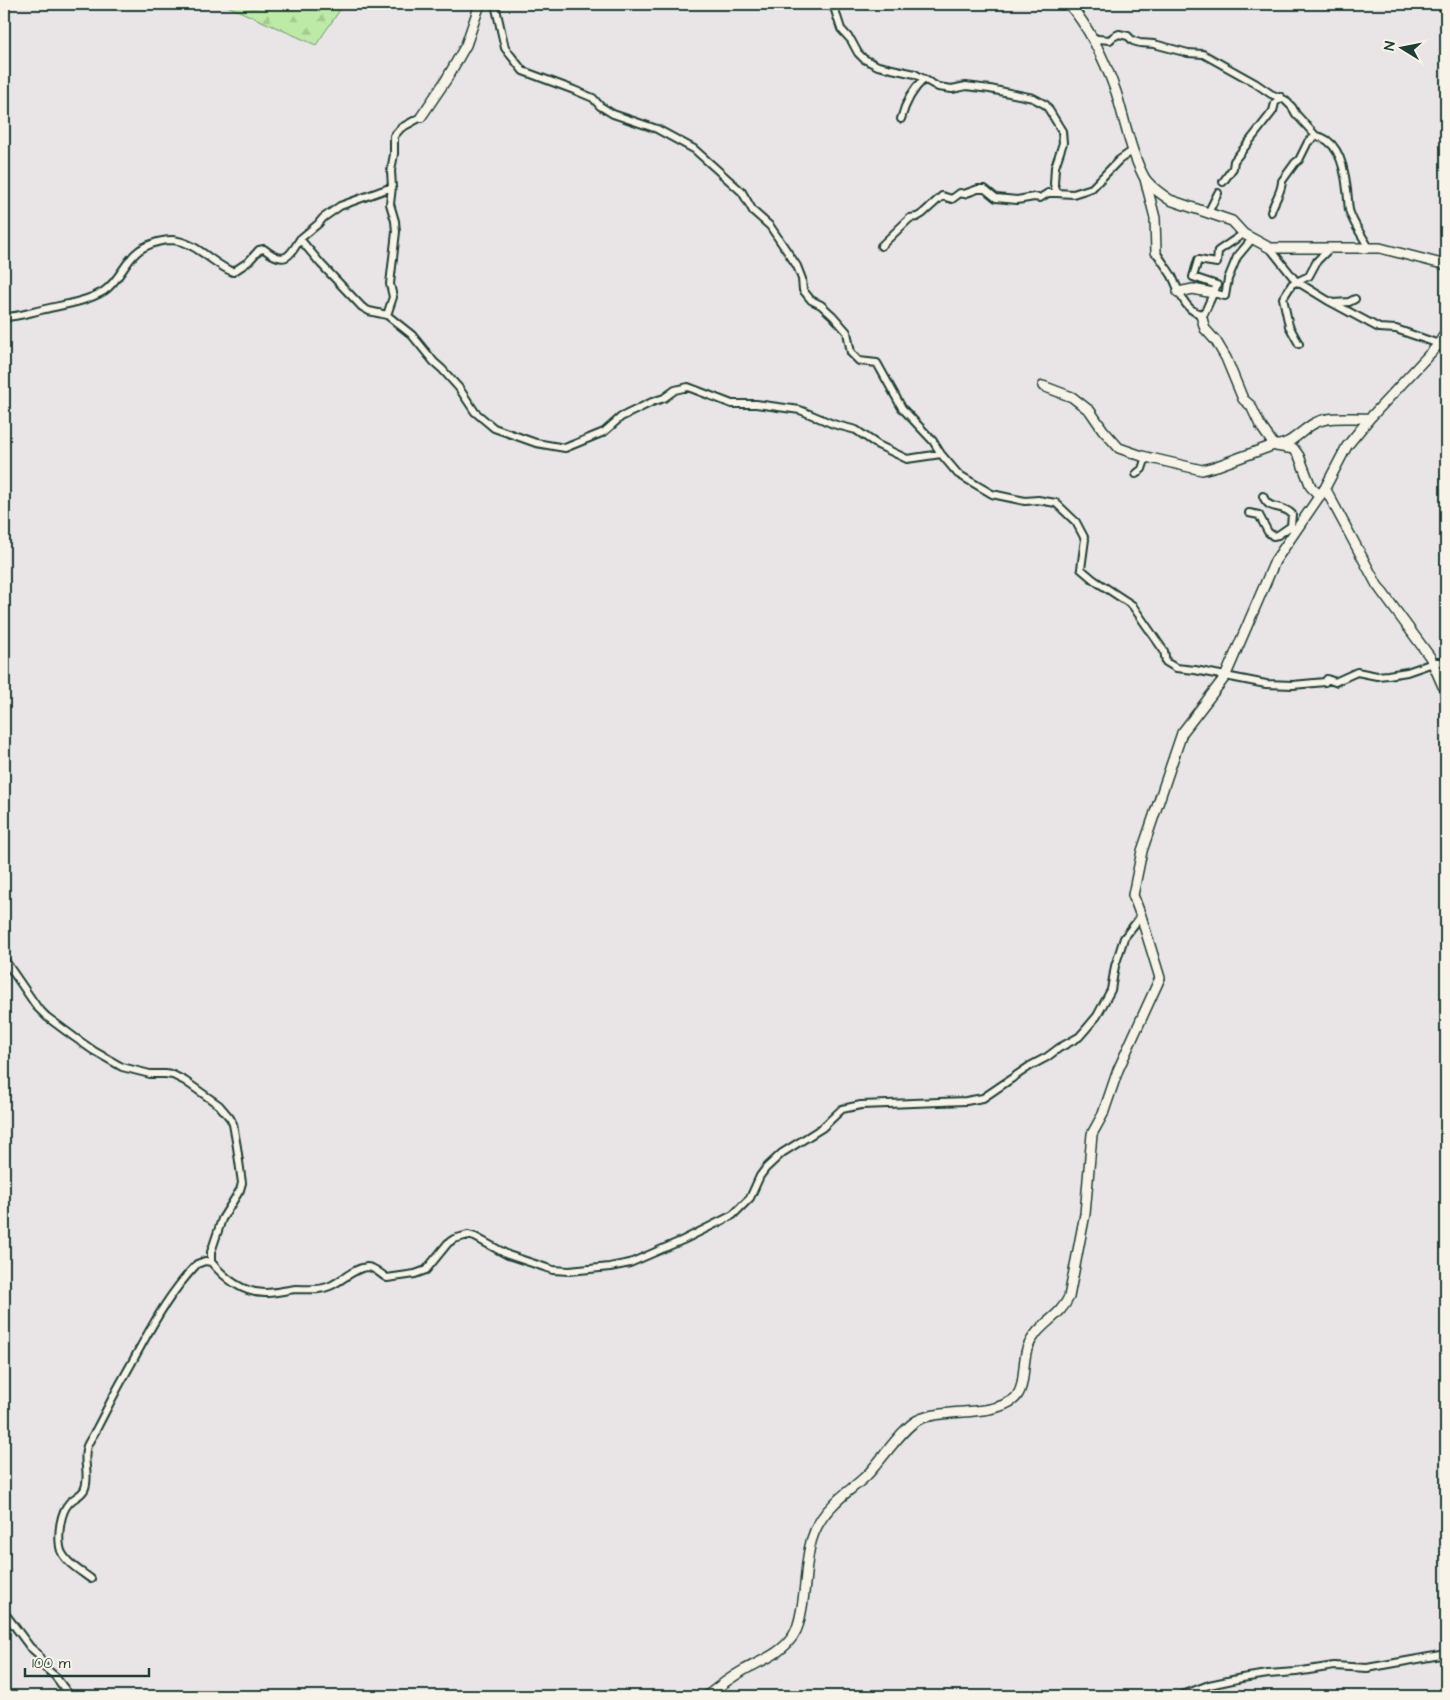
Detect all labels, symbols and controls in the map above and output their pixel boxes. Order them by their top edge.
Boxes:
north arrow [1378,22,1428,72]
text: N [1380,40,1401,52]
scale bar [25,1645,149,1677]
text: 100 m [32,1653,71,1674]

